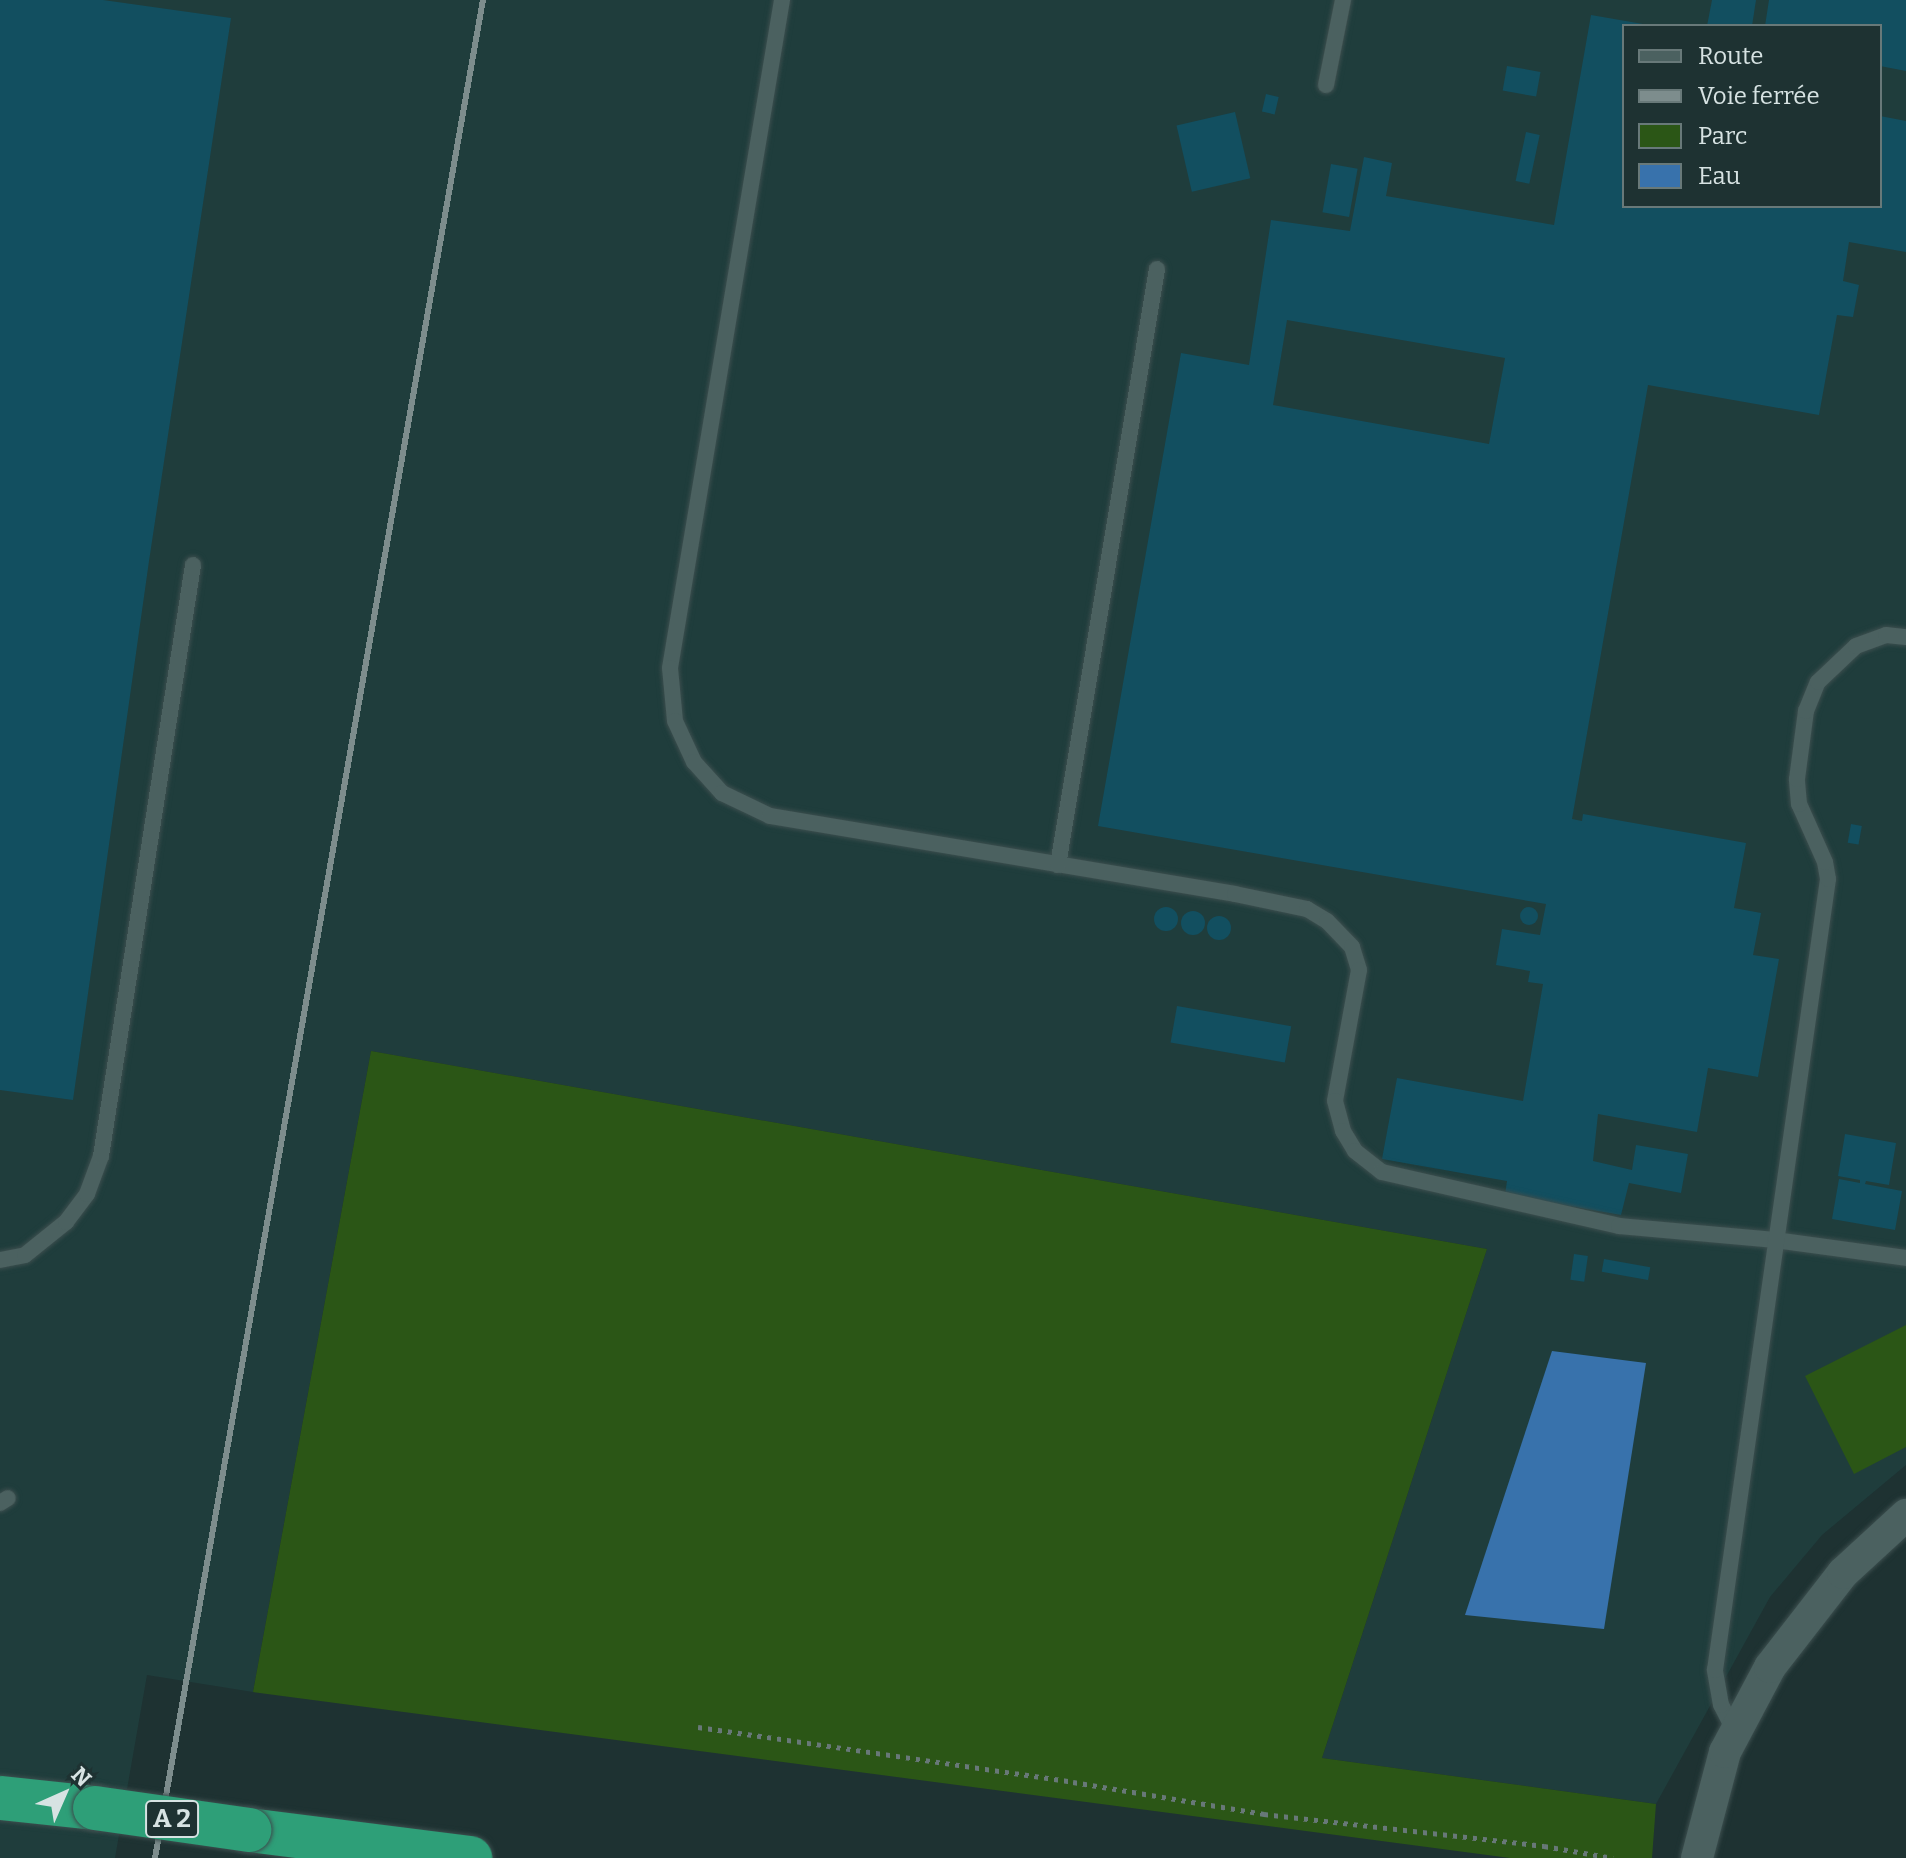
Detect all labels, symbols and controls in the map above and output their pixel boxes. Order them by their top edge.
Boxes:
legend [1622,24,1882,208]
text: Route [1698,42,1763,70]
text: Voie ferrée [1698,82,1820,110]
text: Parc [1698,122,1747,150]
text: Eau [1698,162,1740,190]
north arrow [24,1754,104,1834]
text: N [66,1761,97,1792]
road number: A 2 [144,1797,200,1841]

